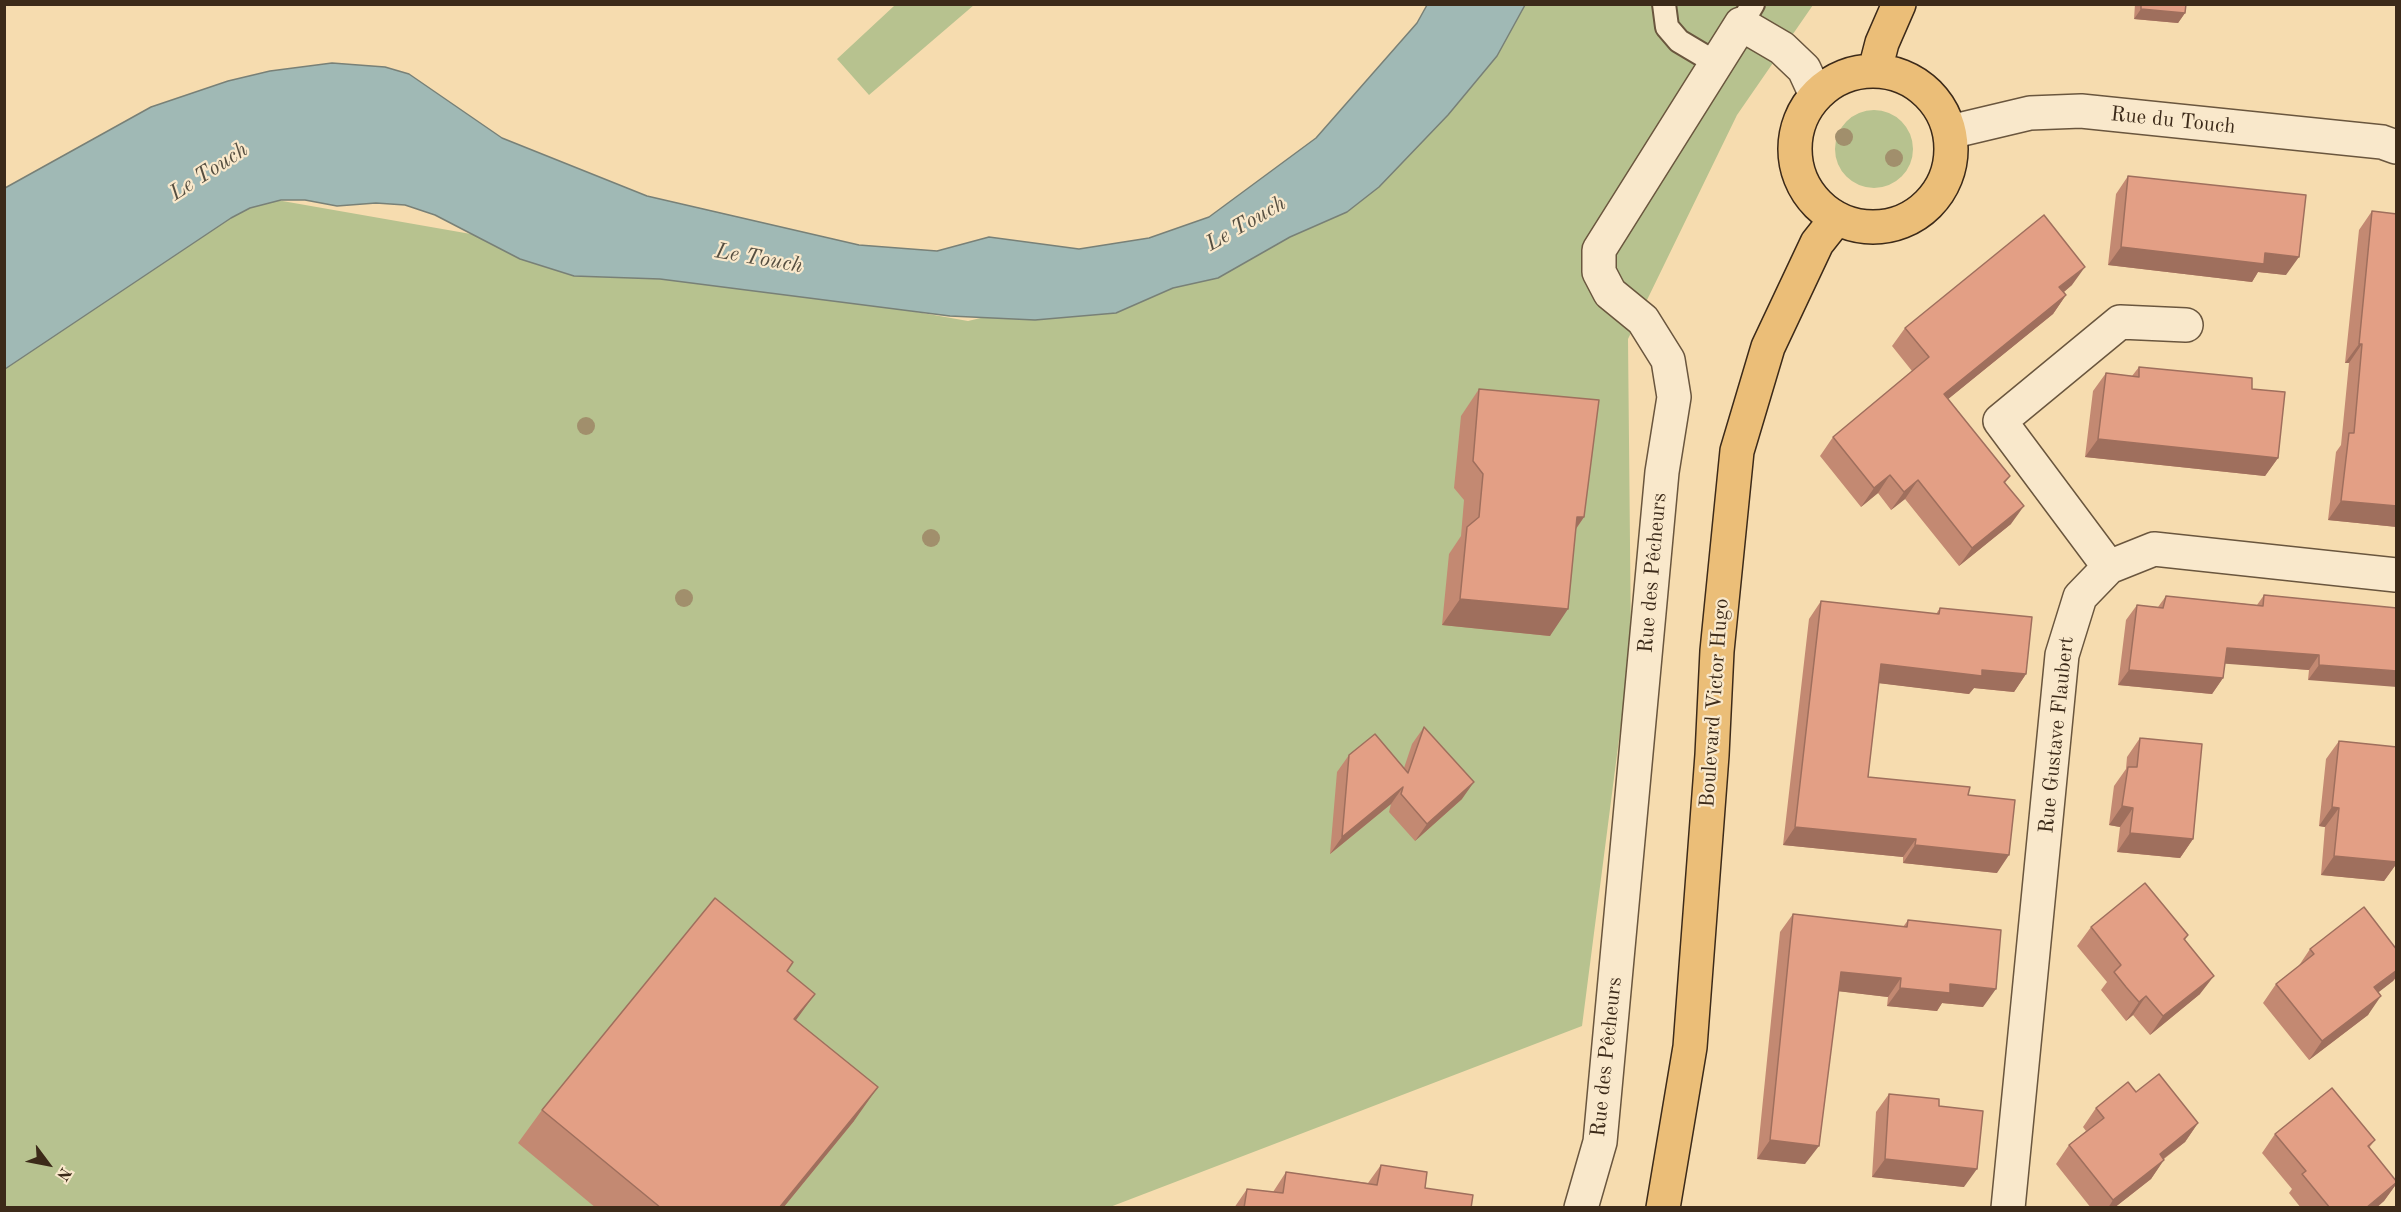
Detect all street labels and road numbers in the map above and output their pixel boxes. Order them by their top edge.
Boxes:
street label: Rue du Touch [2109,102,2237,140]
street label: Rue des Pêcheurs [1633,492,1673,654]
street label: Boulevard Victor Hugo [1695,598,1735,808]
street label: Rue Gustave Flaubert [2034,635,2080,835]
street label: Rue des Pêcheurs [1586,976,1628,1138]

